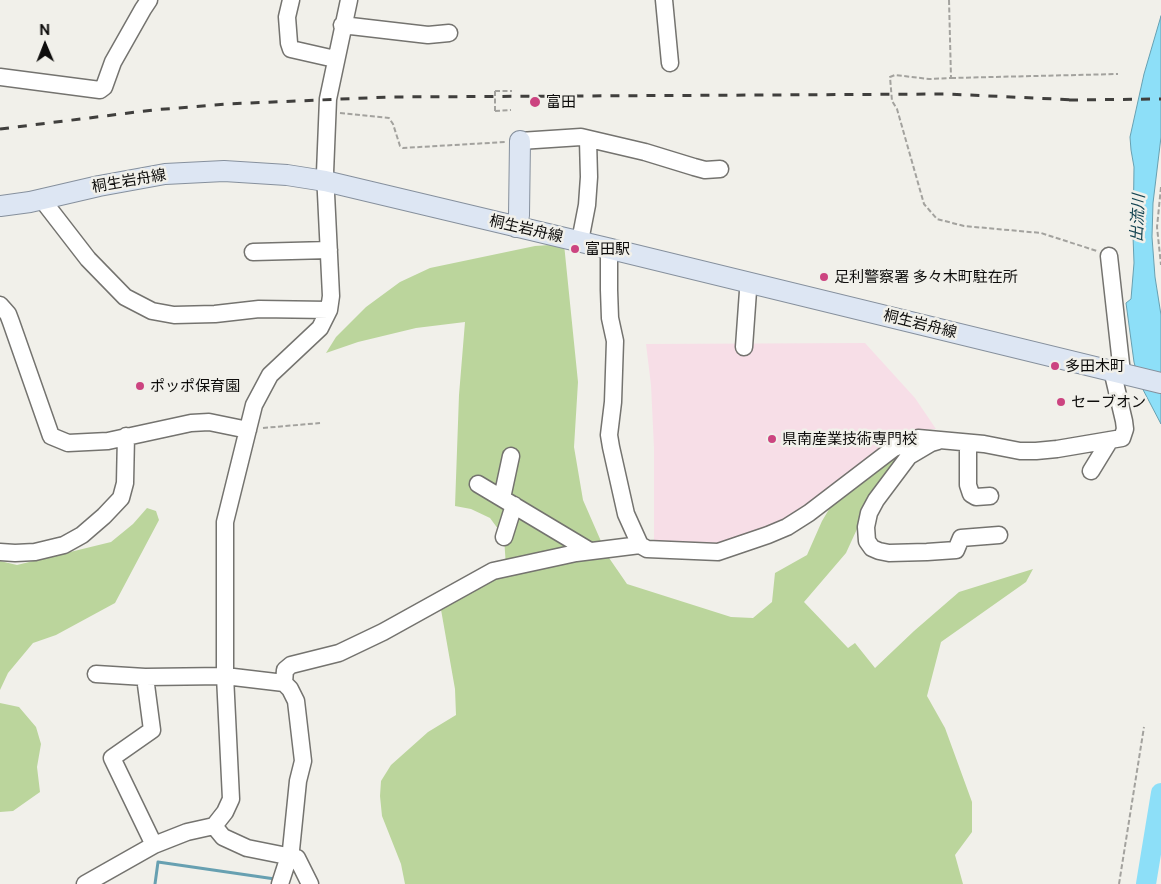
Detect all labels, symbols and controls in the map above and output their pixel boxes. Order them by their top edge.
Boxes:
north arrow [20,20,70,70]
text: N [39,22,50,38]
place label: 富田 [546,93,576,111]
marker: 富田 [528,95,542,109]
street label: 桐生岩舟線 [91,166,167,196]
water label: 出流川 [1127,194,1149,242]
street label: 桐生岩舟線 [487,212,565,246]
place label: 富田駅 [585,240,630,258]
marker: 富田駅 [569,243,581,255]
place label: 足利警察署 多々木町駐在所 [834,268,1018,286]
marker: 足利警察署 多々木町駐在所 [818,271,830,283]
street label: 桐生岩舟線 [881,306,959,342]
place label: 多田木町 [1065,357,1125,375]
marker: 多田木町 [1049,360,1061,372]
place label: ポッポ保育園 [150,377,240,395]
marker: ポッポ保育園 [134,380,146,392]
place label: セーブオン [1071,393,1146,411]
marker: セーブオン [1055,396,1067,408]
place label: 県南産業技術専門校 [782,430,917,448]
marker: 県南産業技術専門校 [766,433,778,445]

